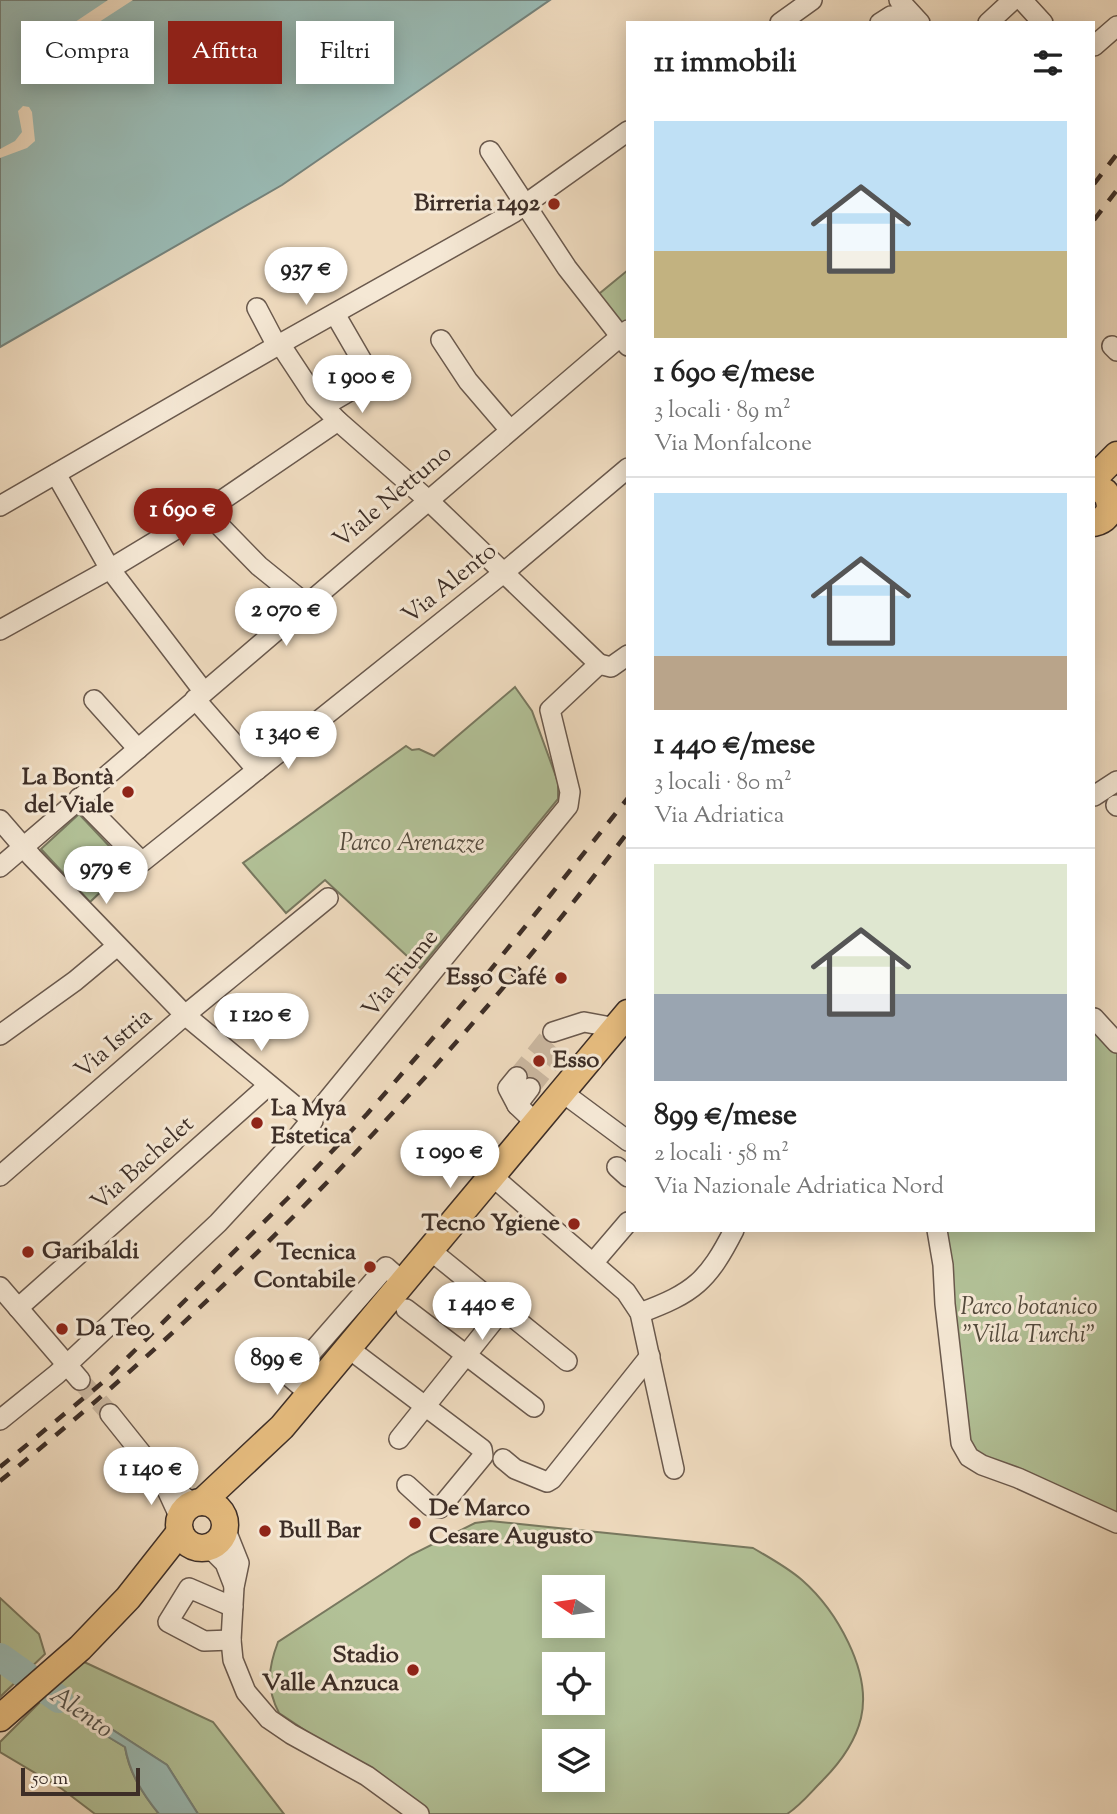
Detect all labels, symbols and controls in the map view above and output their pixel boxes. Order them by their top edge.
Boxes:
chip: Compra [21,21,154,84]
chip: Affitta [168,21,282,84]
chip: Filtri [296,21,394,84]
text: 11 immobili [654,42,797,85]
icon: filters [1029,44,1067,82]
icon: home [798,166,924,292]
place label: Birreria 1492 [414,187,541,221]
marker: Birreria 1492 [546,196,562,212]
pin: 937 € [257,247,355,307]
text: 937 € [280,253,332,286]
text: 1 690 €/mese [654,352,815,395]
pin: 1 900 € [297,356,427,415]
text: 1 900 € [328,361,396,394]
text: 3 locali · 89 m² [654,395,791,428]
text: Via Monfalcone [654,428,812,461]
street label: Viale Nettuno [326,437,460,557]
pin: 1 690 € [118,489,248,548]
text: 1 690 € [150,494,216,527]
street label: Via Alento [395,535,505,633]
icon: home [798,538,924,664]
pin: 2 070 € [221,588,351,648]
text: 2 070 € [251,594,321,627]
pin: 1 340 € [223,712,353,771]
text: 1 340 € [256,717,320,750]
text: 1 440 €/mese [654,724,815,767]
place label: La Bontà del Viale [22,761,115,823]
text: 3 locali · 80 m² [654,767,792,800]
marker: La Bontà del Viale [120,784,136,800]
text: Via Adriatica [654,800,784,833]
park label: Parco Arenazze [340,827,484,861]
pin: 979 € [57,846,155,906]
text: 979 € [80,852,132,885]
icon: home [798,909,924,1035]
street label: Via Fiume [355,922,447,1026]
place label: Esso Café [446,961,547,995]
marker: Esso Café [553,970,569,986]
pin: 1 120 € [196,993,326,1053]
text: 1 120 € [230,999,292,1032]
street label: Via Istria [68,1001,160,1087]
place label: Esso [553,1044,600,1078]
marker: Esso [531,1053,547,1069]
place label: La Mya Estetica [271,1092,352,1154]
text: 899 €/mese [654,1095,797,1138]
street label: Via Bachelet [84,1108,202,1220]
marker: La Mya Estetica [249,1115,265,1131]
pin: 1 090 € [385,1130,515,1190]
text: 1 090 € [416,1136,484,1169]
text: 2 locali · 58 m² [654,1138,789,1171]
text: Via Nazionale Adriatica Nord [654,1171,944,1204]
place label: Tecno Ygiene [422,1207,560,1241]
marker: Tecno Ygiene [566,1216,582,1232]
place label: Garibaldi [42,1235,139,1269]
place label: Tecnica Contabile [254,1236,357,1298]
marker: Garibaldi [20,1244,36,1260]
marker: Tecnica Contabile [362,1259,378,1275]
pin: 1 440 € [417,1282,547,1342]
text: 1 440 € [449,1288,515,1321]
park label: Parco botanico "Villa Turchi" [960,1291,1098,1353]
place label: Da Teo [76,1312,150,1346]
marker: Da Teo [54,1321,70,1337]
pin: 899 € [228,1338,326,1397]
text: 899 € [251,1343,303,1376]
pin: 1 140 € [86,1448,216,1507]
text: 1 140 € [119,1453,183,1486]
place label: De Marco Cesare Augusto [429,1492,593,1554]
place label: Bull Bar [279,1514,362,1548]
marker: De Marco Cesare Augusto [407,1515,423,1531]
marker: Bull Bar [257,1523,273,1539]
north arrow [542,1575,606,1638]
map controls [542,1575,605,1792]
place label: Stadio Valle Anzuca [262,1639,400,1701]
button: locate [542,1652,605,1715]
marker: Stadio Valle Anzuca [405,1662,421,1678]
water label: Alento [42,1678,120,1748]
button: layers [542,1729,605,1792]
scale bar [21,1765,140,1797]
text: 50 m [32,1766,68,1793]

